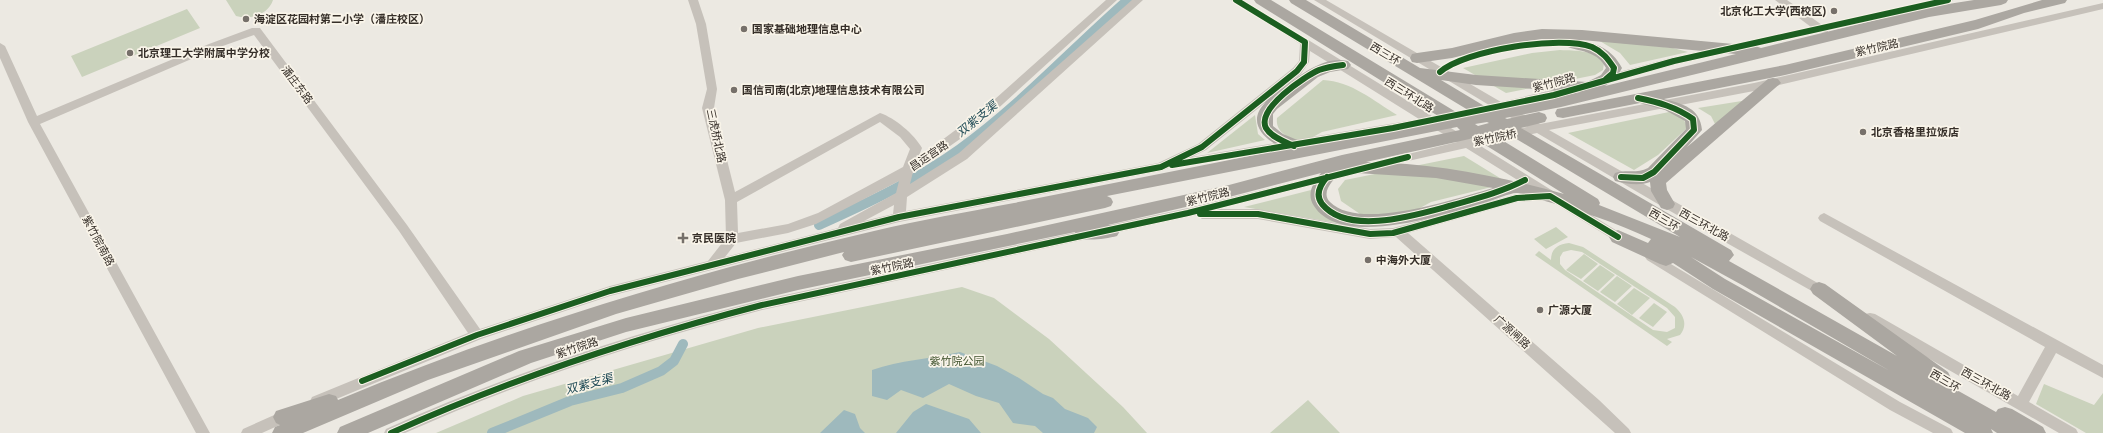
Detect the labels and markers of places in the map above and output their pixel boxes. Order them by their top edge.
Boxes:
place label: 北京化工大学(西校区) [1720,5,1827,18]
marker: 北京化工大学(西校区) [1829,6,1839,16]
place label: 海淀区花园村第二小学（潘庄校区） [254,13,430,26]
marker: 海淀区花园村第二小学（潘庄校区） [241,14,251,24]
place label: 国家基础地理信息中心 [752,23,862,36]
marker: 国家基础地理信息中心 [739,24,749,34]
place label: 北京理工大学附属中学分校 [138,47,270,60]
marker: 北京理工大学附属中学分校 [125,48,135,58]
place label: 国信司南(北京)地理信息技术有限公司 [742,84,925,97]
marker: 国信司南(北京)地理信息技术有限公司 [729,85,739,95]
place label: 北京香格里拉饭店 [1871,126,1959,139]
marker: 北京香格里拉饭店 [1858,127,1868,137]
marker: 京民医院 [677,232,689,244]
place label: 京民医院 [692,232,736,245]
place label: 中海外大厦 [1376,254,1431,267]
marker: 中海外大厦 [1363,255,1373,265]
place label: 广源大厦 [1548,304,1592,317]
marker: 广源大厦 [1535,305,1545,315]

